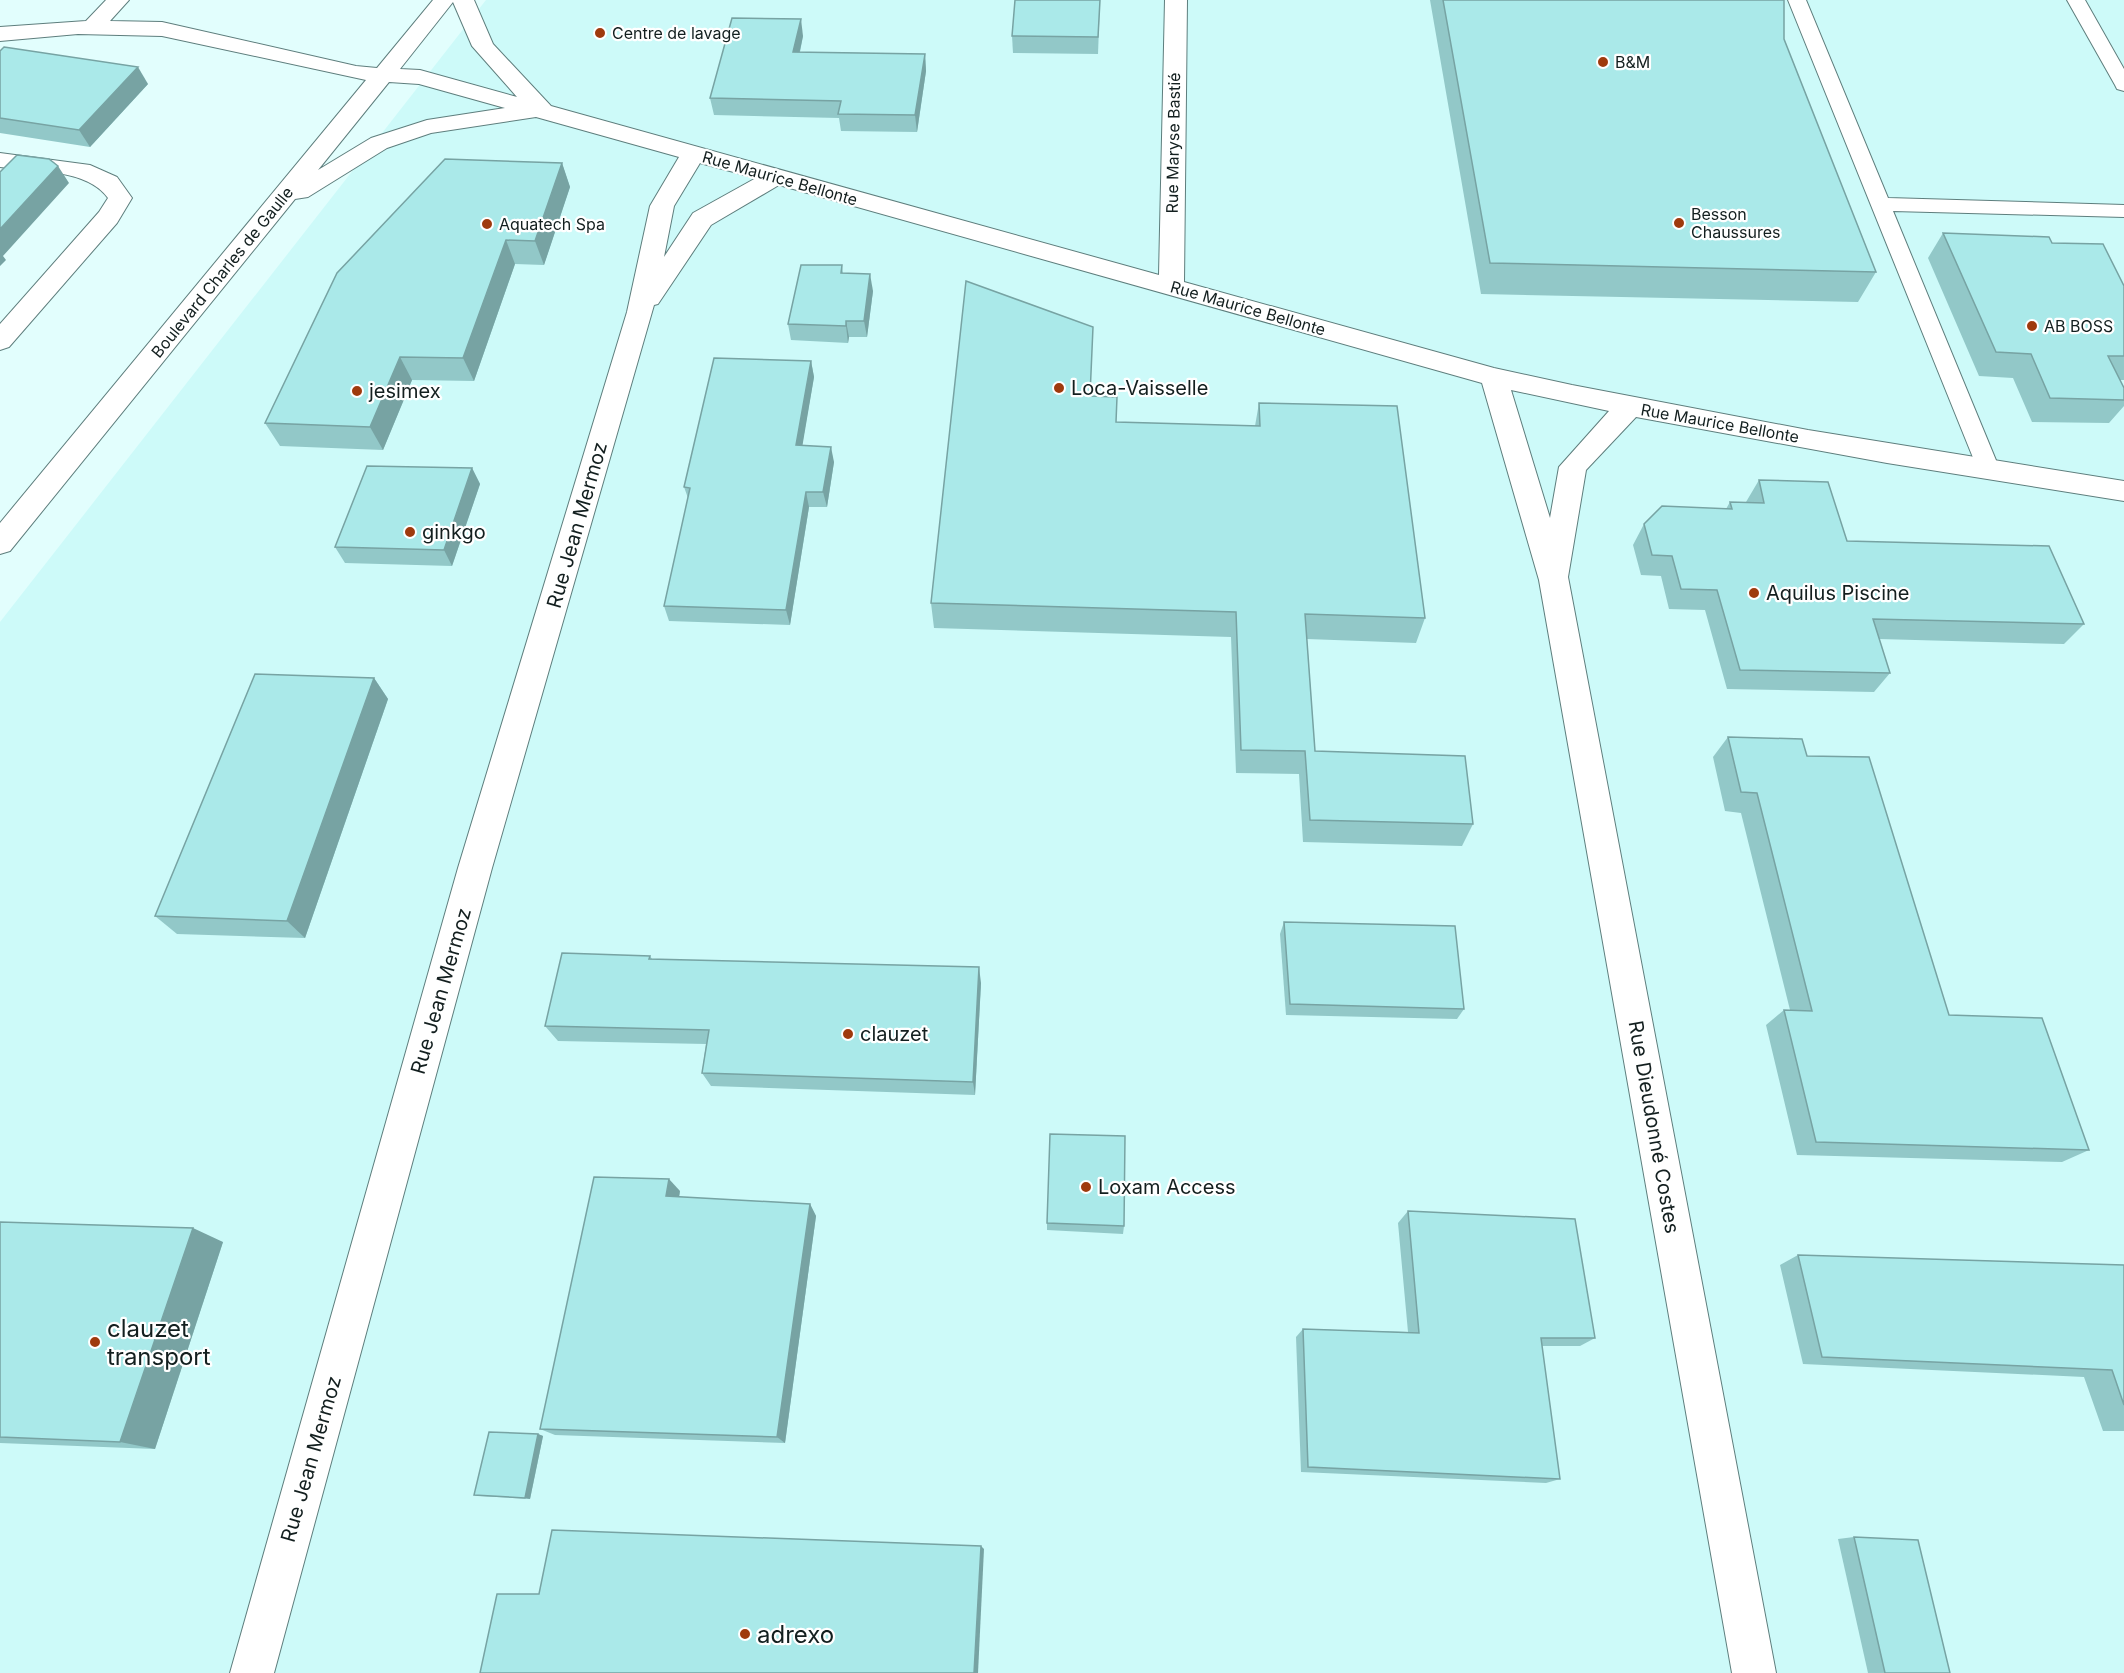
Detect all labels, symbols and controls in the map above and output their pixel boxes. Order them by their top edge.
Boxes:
place label: Centre de lavage [612,23,741,43]
marker: Centre de lavage [593,26,607,40]
place label: B&M [1615,52,1650,72]
marker: B&M [1596,55,1610,69]
street label: Rue Maryse Bastié [1162,72,1184,214]
street label: Rue Maurice Bellonte [700,146,860,210]
street label: Boulevard Charles de Gaulle [147,183,297,361]
place label: Besson Chaussures [1691,204,1780,242]
place label: Aquatech Spa [499,214,605,234]
marker: Besson Chaussures [1672,216,1686,230]
marker: Aquatech Spa [480,217,494,231]
street label: Rue Maurice Bellonte [1168,276,1328,340]
place label: AB BOSS [2044,316,2113,336]
marker: AB BOSS [2025,319,2039,333]
place label: Loca-Vaisselle [1071,376,1208,400]
place label: jesimex [368,379,441,403]
marker: Loca-Vaisselle [1052,381,1066,395]
marker: jesimex [350,384,364,398]
street label: Rue Maurice Bellonte [1639,399,1801,447]
street label: Rue Jean Mermoz [542,439,612,611]
place label: ginkgo [422,520,486,544]
marker: ginkgo [403,525,417,539]
place label: Aquilus Piscine [1766,581,1910,605]
marker: Aquilus Piscine [1747,586,1761,600]
street label: Rue Jean Mermoz [406,905,476,1077]
street label: Rue Dieudonné Costes [1623,1019,1685,1235]
place label: clauzet [860,1022,929,1046]
marker: clauzet [841,1027,855,1041]
place label: Loxam Access [1098,1175,1236,1199]
marker: Loxam Access [1079,1180,1093,1194]
place label: clauzet transport [107,1314,211,1371]
marker: clauzet transport [88,1335,102,1349]
street label: Rue Jean Mermoz [276,1373,346,1545]
place label: adrexo [757,1620,834,1649]
marker: adrexo [738,1627,752,1641]

